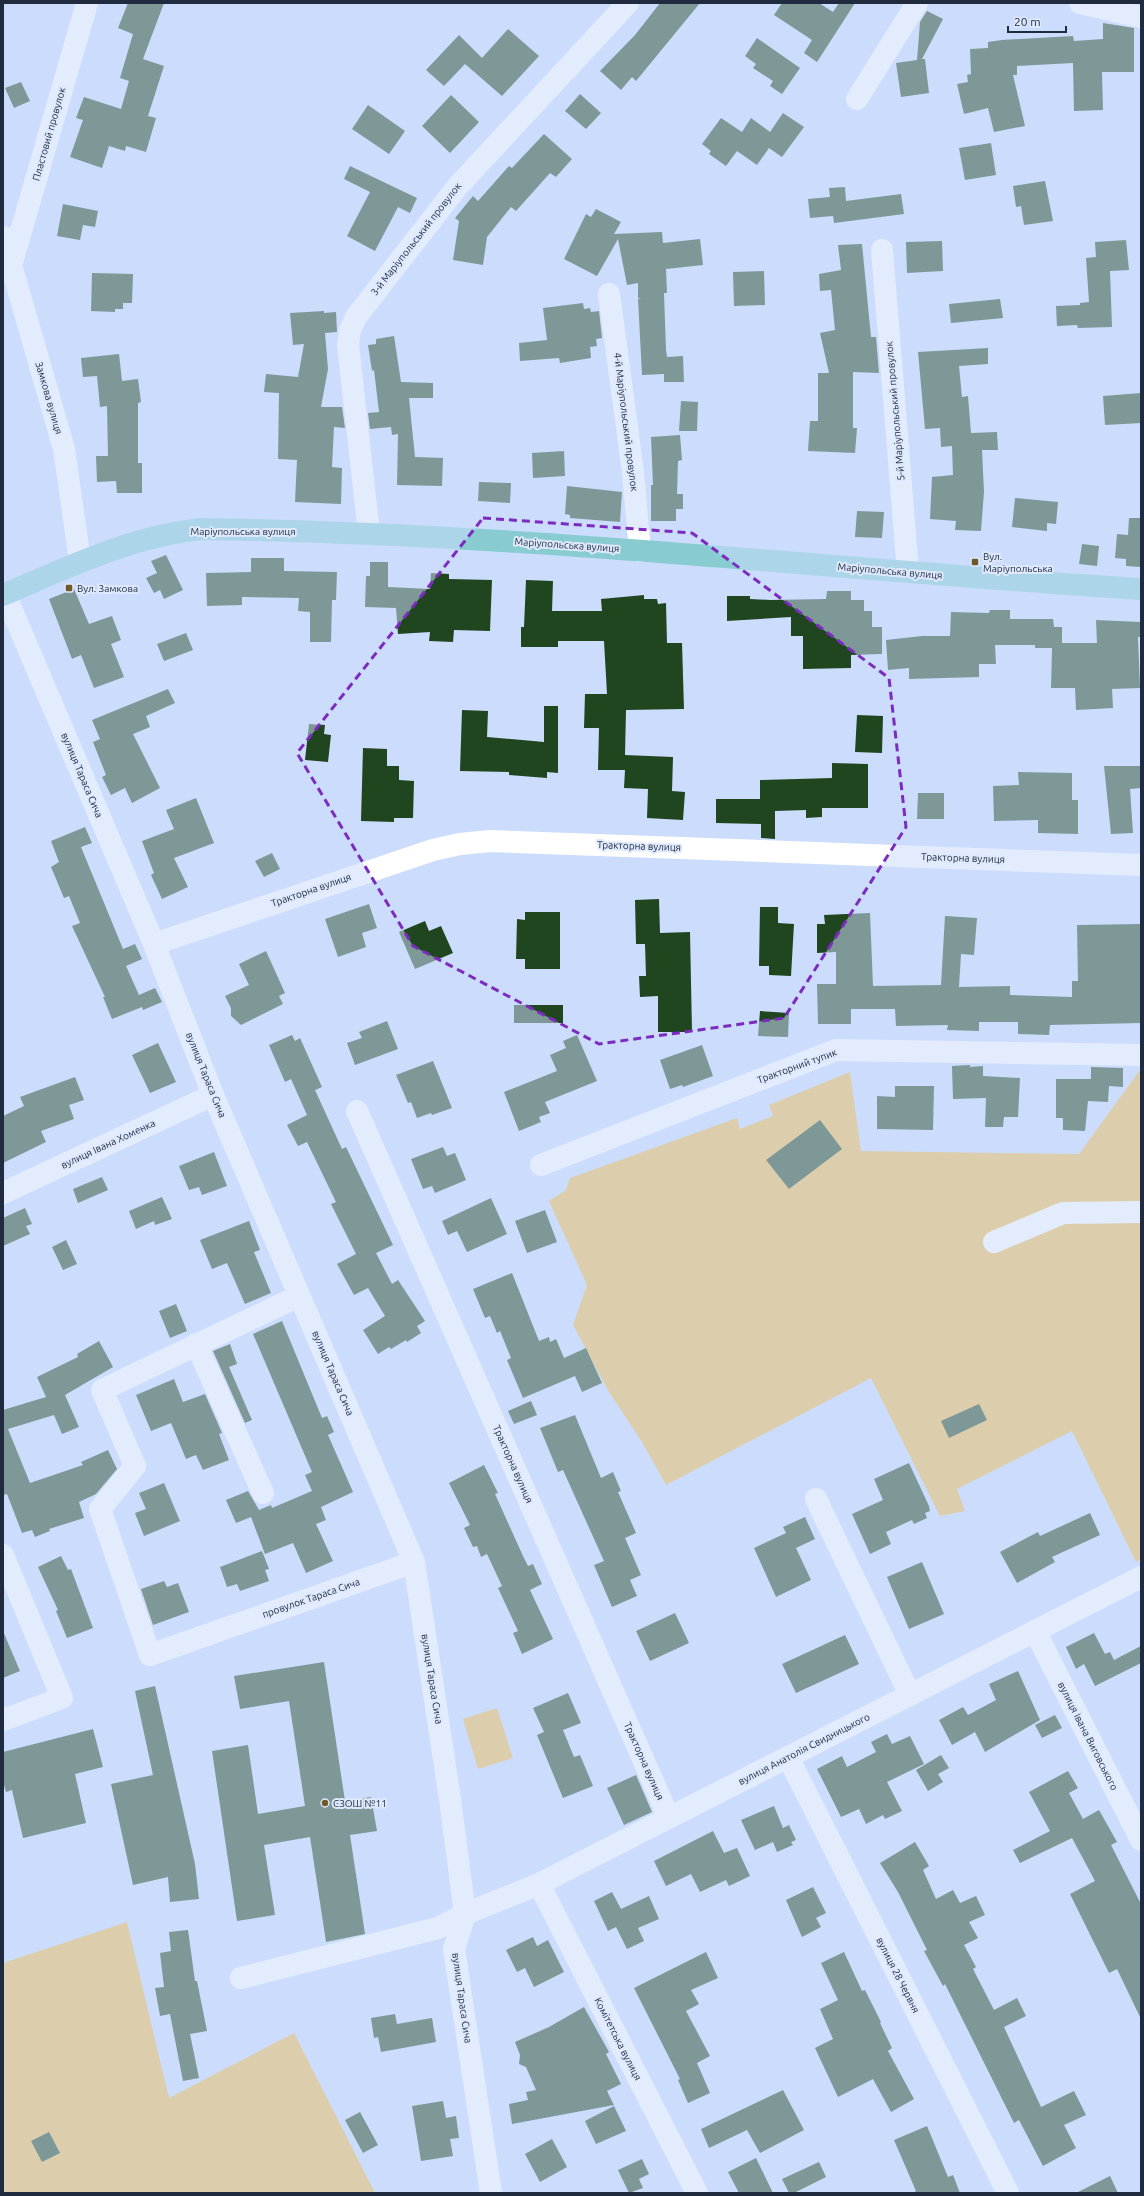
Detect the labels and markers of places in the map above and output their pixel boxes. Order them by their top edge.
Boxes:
place label: Вул. Маріупольська [983,551,1053,574]
marker: Вул. Маріупольська [970,557,980,567]
marker: Вул. Замкова [64,583,74,593]
place label: Вул. Замкова [77,583,138,594]
marker: СЗОШ №11 [320,1798,330,1808]
place label: СЗОШ №11 [333,1798,387,1809]

